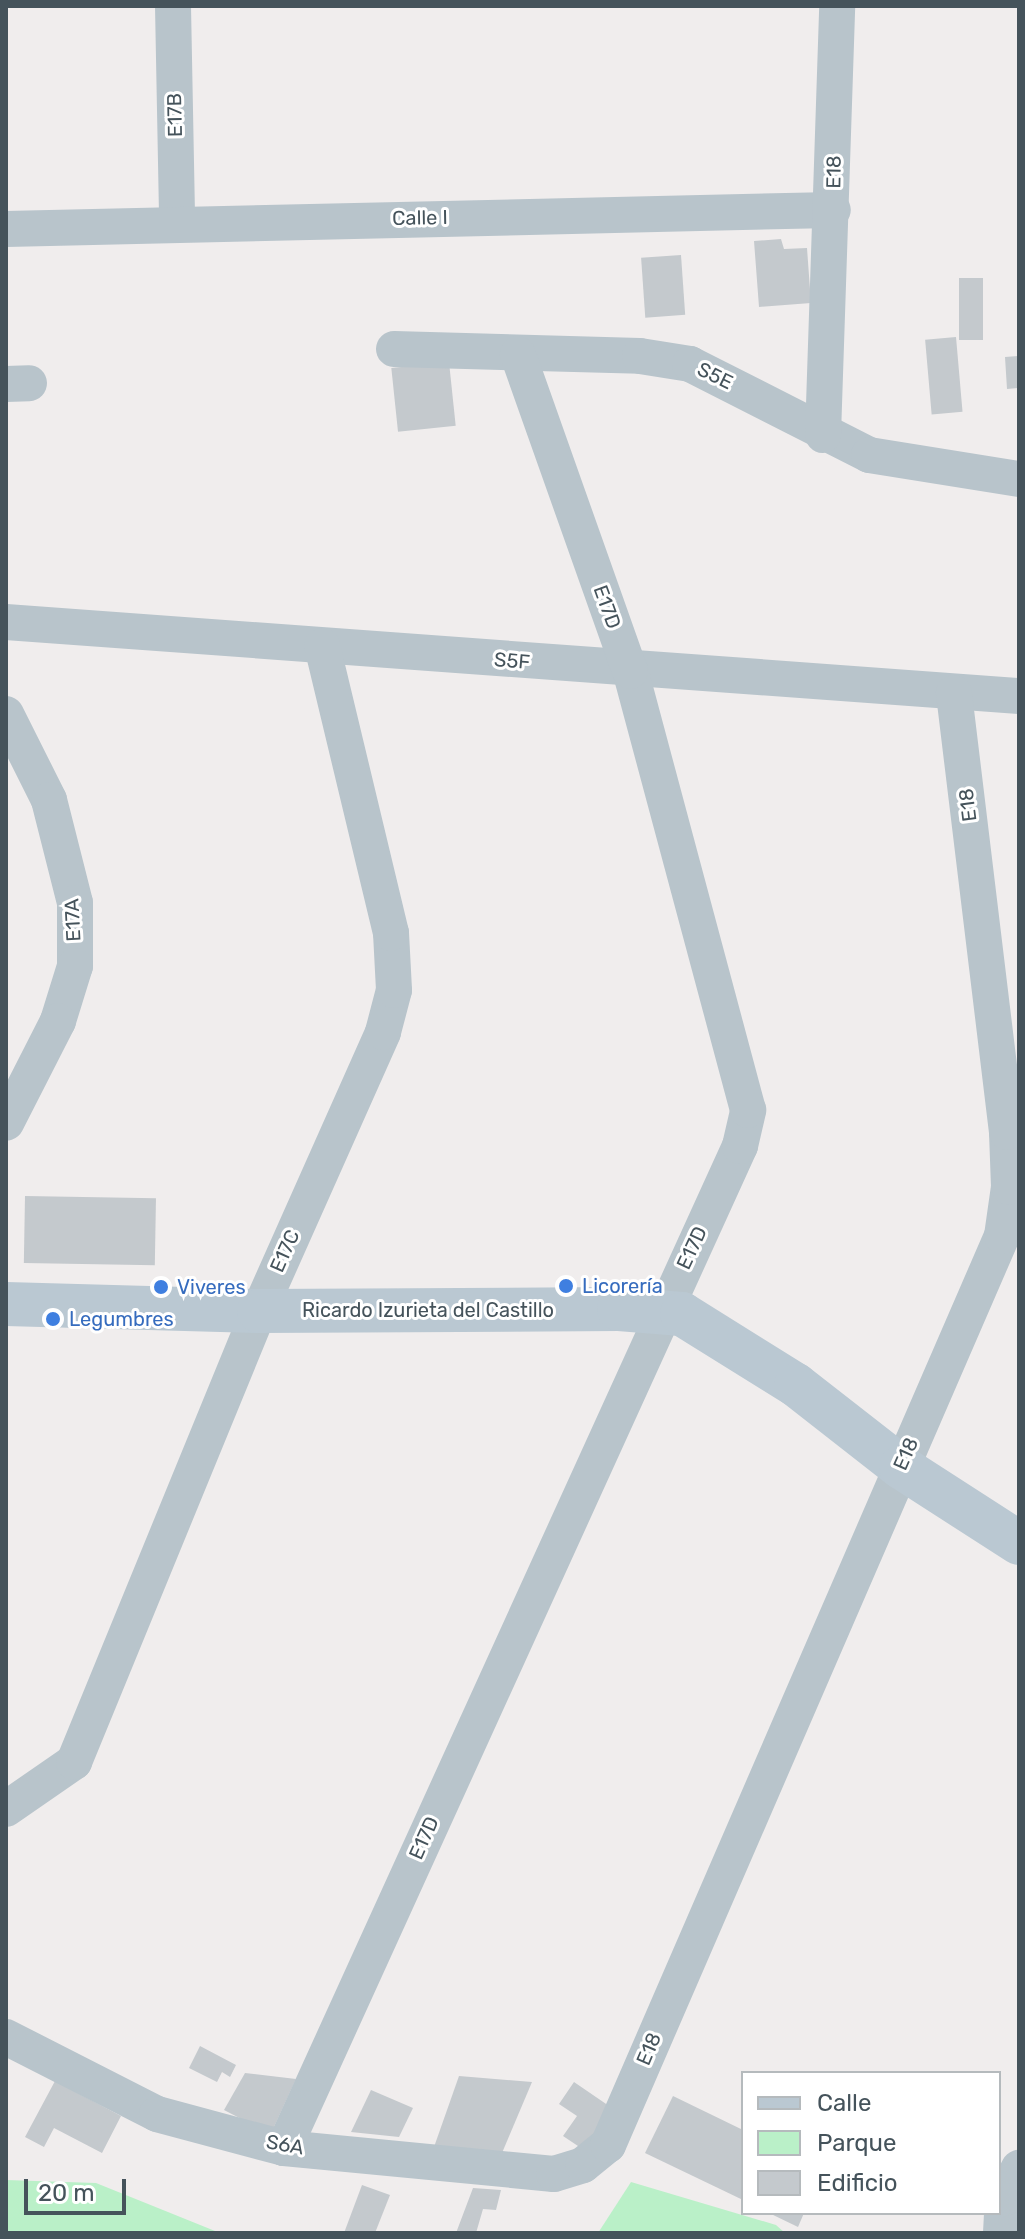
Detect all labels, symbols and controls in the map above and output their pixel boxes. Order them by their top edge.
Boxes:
street label: E17B [163,93,187,137]
street label: E18 [822,155,846,189]
street label: Calle I [392,206,448,230]
street label: S5E [693,357,737,395]
street label: E17D [588,582,626,632]
street label: S5F [493,647,531,675]
street label: E18 [954,787,982,823]
street label: E17A [60,898,86,942]
street label: E17D [672,1223,712,1273]
street label: E17C [265,1226,305,1276]
place label: Licorería [582,1274,663,1298]
place label: Viveres [177,1275,246,1299]
marker: Licorería [557,1277,575,1295]
marker: Viveres [152,1278,170,1296]
street label: Ricardo Izurieta del Castillo [302,1298,554,1322]
place label: Legumbres [69,1307,174,1331]
marker: Legumbres [44,1310,62,1328]
street label: E18 [888,1434,924,1474]
street label: E17D [404,1813,444,1863]
street label: E18 [631,2029,667,2069]
legend [741,2071,1001,2215]
text: Calle [817,2089,871,2117]
text: Parque [817,2129,896,2157]
street label: S6A [264,2130,306,2160]
scale bar [28,2163,130,2213]
text: Edificio [817,2169,898,2197]
text: 20 m [38,2179,95,2207]

